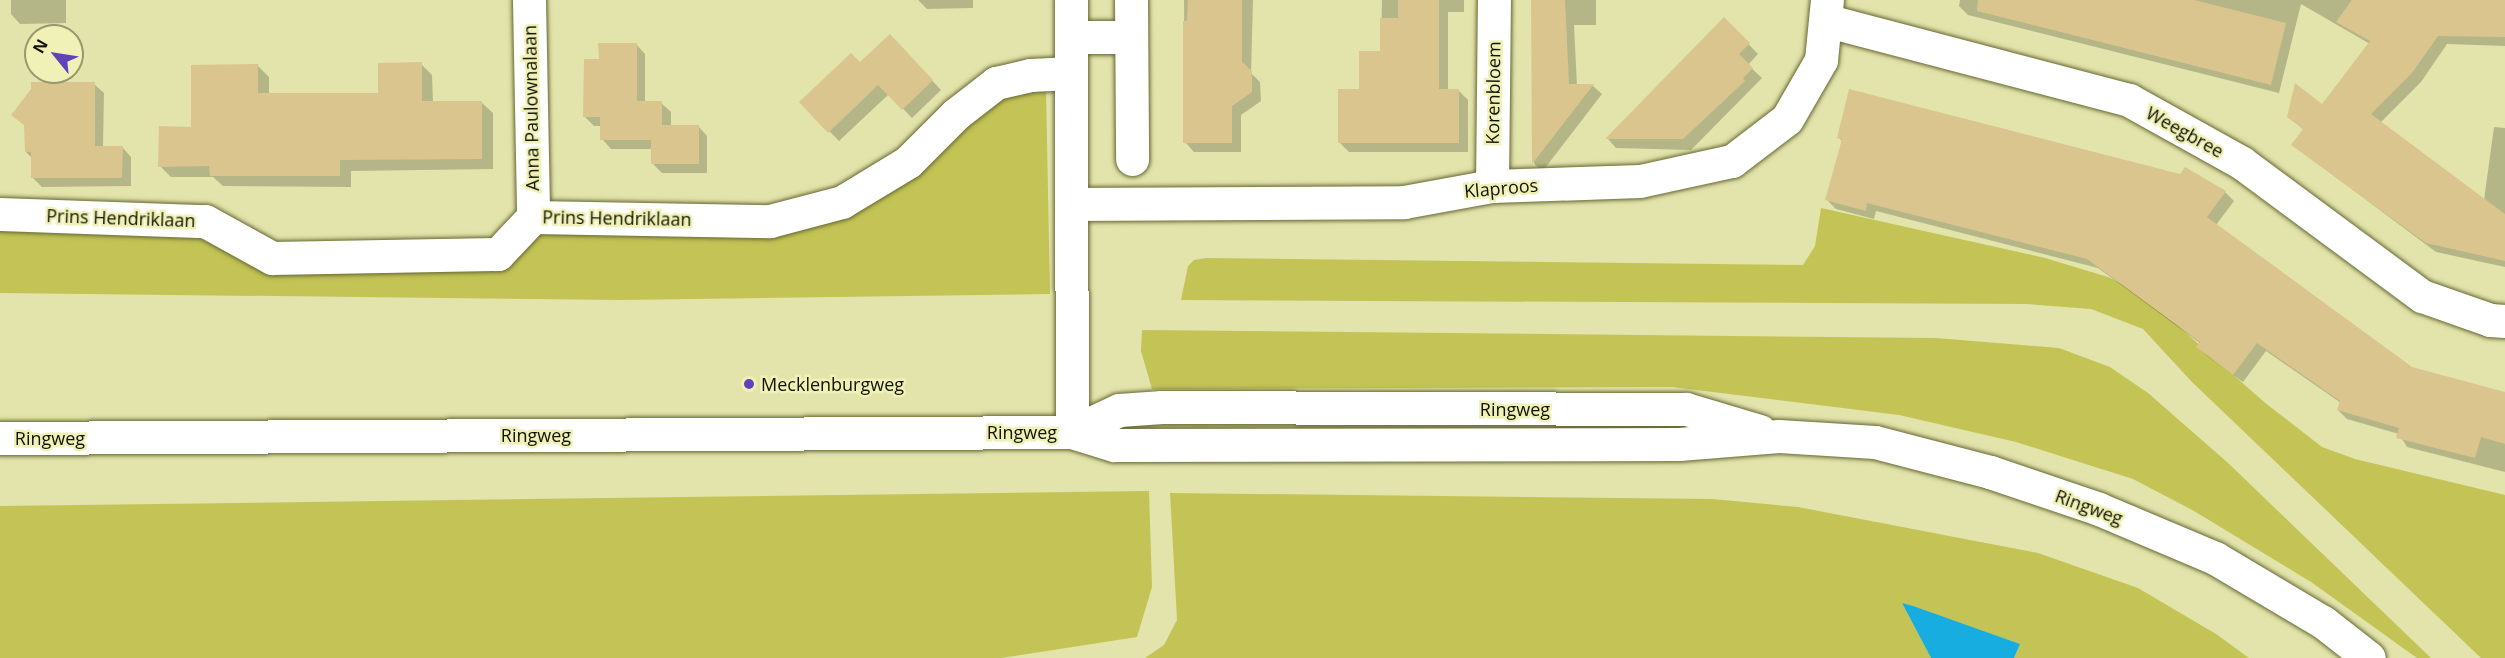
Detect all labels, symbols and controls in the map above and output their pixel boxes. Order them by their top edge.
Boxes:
north arrow [24,24,84,84]
street label: Anna Paulownalaan [519,25,543,191]
text: N [27,35,53,57]
street label: Korenbloem [1481,41,1505,145]
street label: Weegbree [2143,102,2227,162]
street label: Klaproos [1463,174,1539,202]
street label: Prins Hendriklaan [46,205,196,231]
street label: Prins Hendriklaan [542,206,692,230]
place label: Mecklenburgweg [761,373,904,395]
marker: Mecklenburgweg [742,377,756,391]
street label: Ringweg [1480,398,1550,420]
street label: Ringweg [987,421,1057,443]
street label: Ringweg [501,424,571,446]
street label: Ringweg [15,427,85,449]
street label: Ringweg [2052,485,2126,529]

